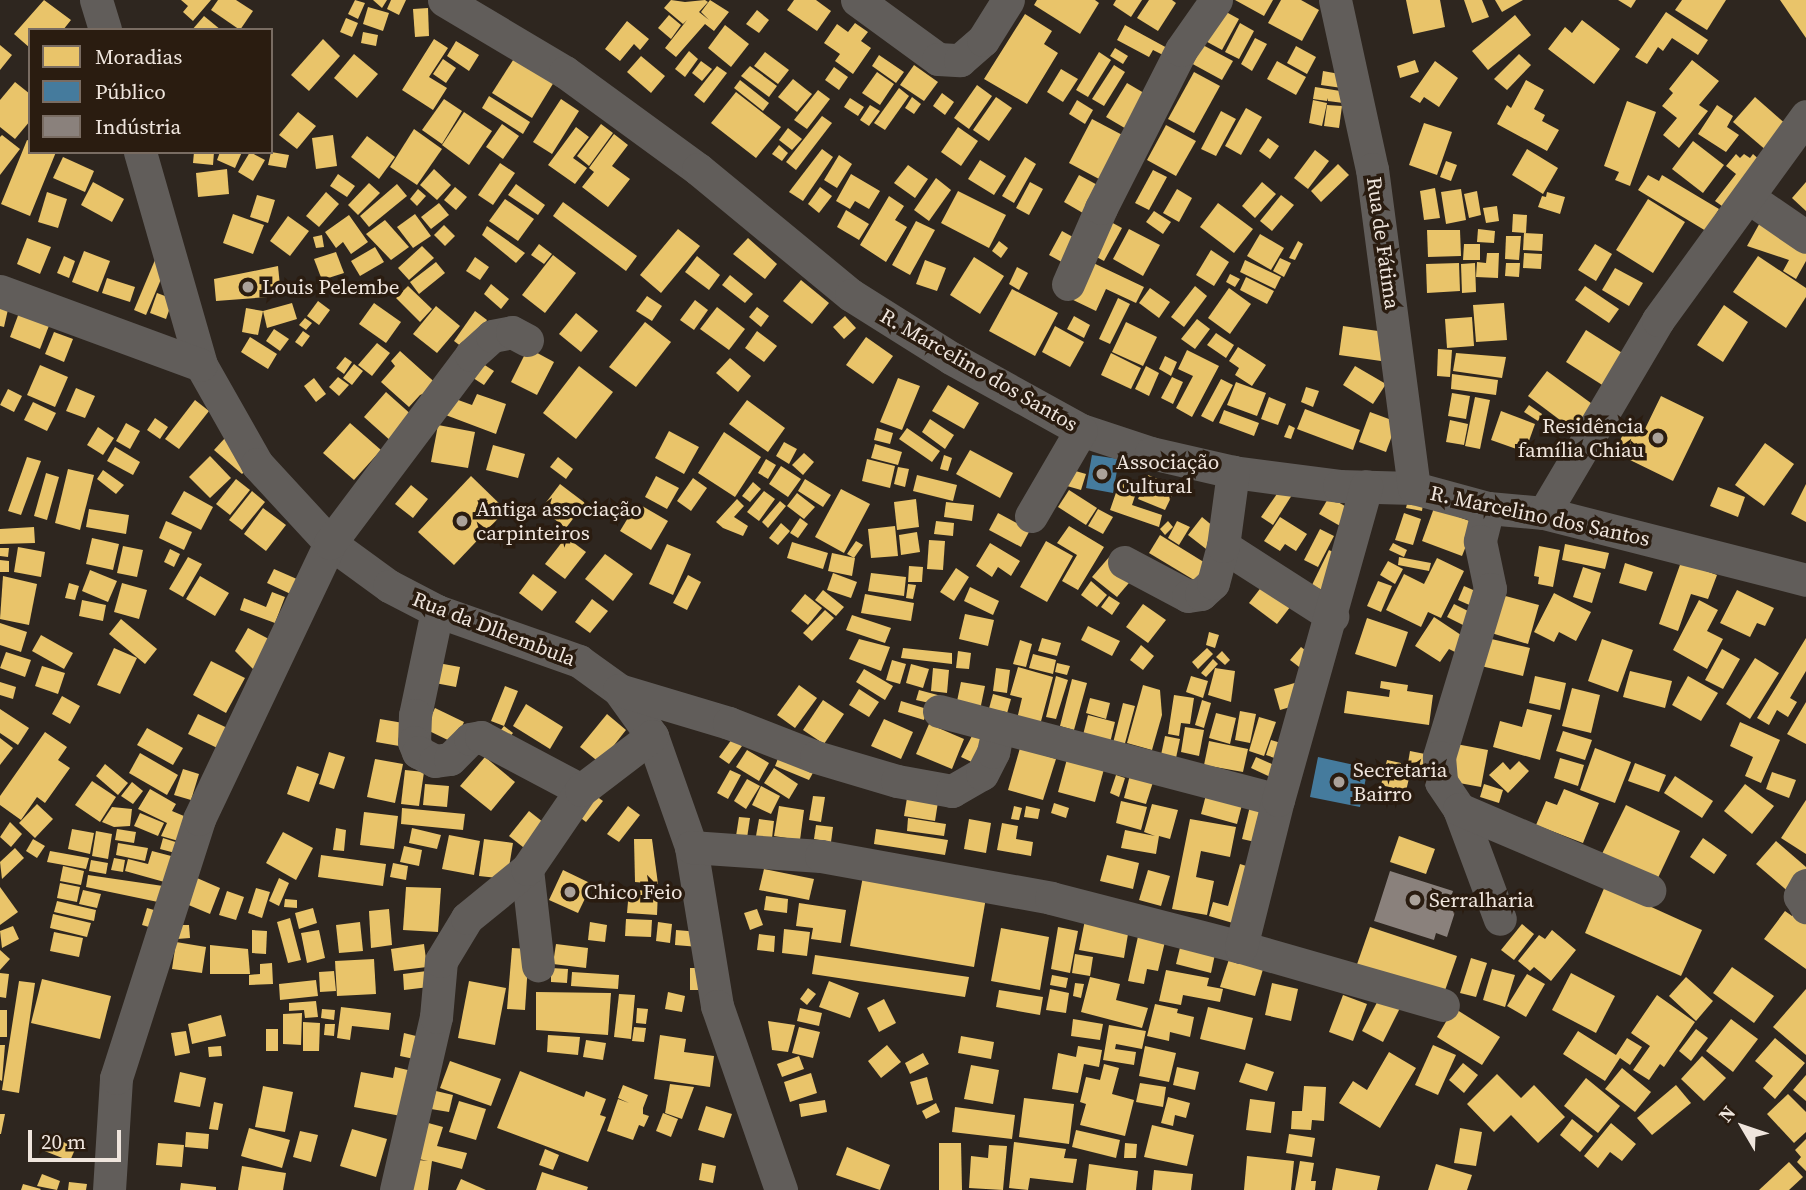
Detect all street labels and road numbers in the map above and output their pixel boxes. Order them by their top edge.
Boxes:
street label: Rua de Fátima [1361,175,1405,311]
street label: R. Marcelino dos Santos [876,303,1082,437]
street label: R. Marcelino dos Santos [1428,480,1652,552]
street label: Rua da Dlhembula [409,586,579,672]

